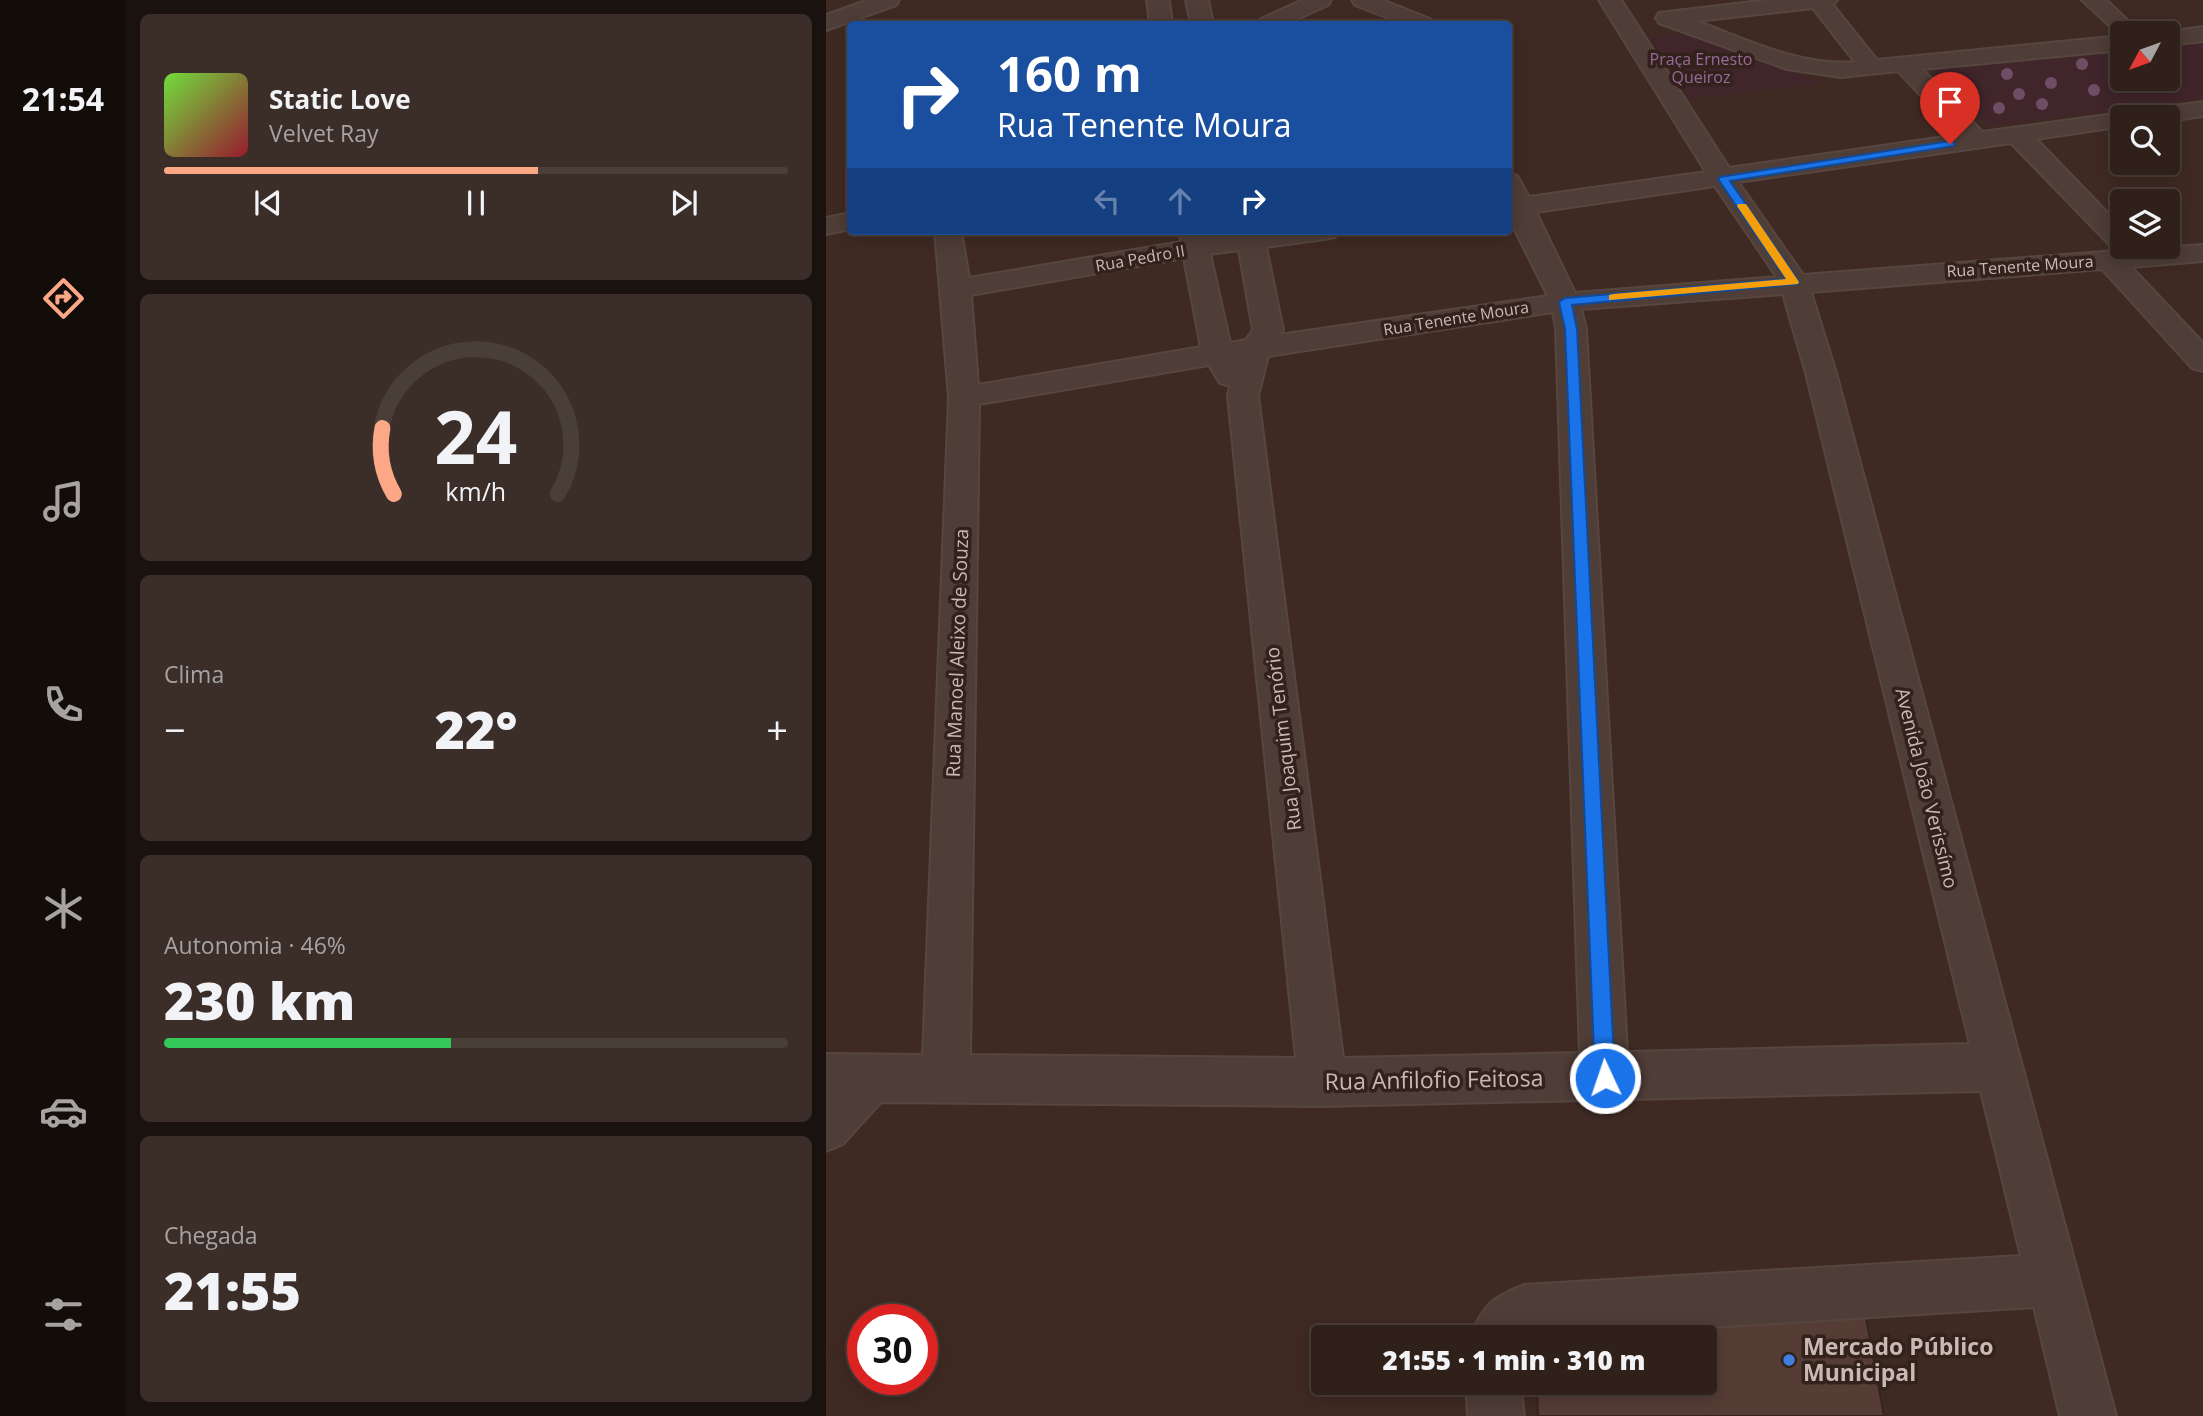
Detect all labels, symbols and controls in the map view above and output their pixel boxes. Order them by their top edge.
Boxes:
north arrow [2110,21,2180,91]
map controls [2110,21,2180,259]
text: 160 m [997,40,1142,106]
park label: Praça Ernesto Queiroz [1650,48,1752,88]
icon: right [882,49,973,140]
pin [1920,72,1980,144]
text: 21:54 [22,77,104,120]
text: Static Love [269,81,411,117]
icon: arrive [1931,83,1969,121]
text: Rua Tenente Moura [997,103,1291,146]
button: search [2110,105,2180,175]
text: Velvet Ray [269,117,379,149]
icon: left [1088,182,1126,220]
icon: ahead [1161,182,1199,220]
icon: right [1234,182,1272,220]
icon: previous [249,184,287,222]
icon: pause [457,184,495,222]
icon: next [665,184,703,222]
button: layers [2110,189,2180,259]
street label: Rua Pedro II [1094,239,1186,277]
street label: Rua Tenente Moura [1946,250,2094,282]
icon: directions [39,274,88,323]
street label: Rua Tenente Moura [1382,296,1530,340]
text: 24 [434,386,518,485]
text: km/h [446,473,506,507]
icon: music [39,477,88,526]
street label: Rua Manoel Aleixo de Souza [940,528,974,778]
street label: Rua Joaquim Tenório [1259,646,1307,832]
text: Clima [164,658,224,690]
icon: phone [39,680,88,729]
street label: Avenida João Verissímo [1890,685,1964,891]
text: 22° [435,693,517,764]
text: − [164,703,186,755]
text: + [766,703,788,755]
icon: climate [39,884,88,933]
text: Autonomia · 46% [164,929,346,961]
text: 230 km [164,964,355,1035]
position arrow [1568,1041,1642,1115]
street label: Rua Anfilofio Feitosa [1324,1061,1544,1097]
icon: car [39,1087,88,1136]
text: Chegada [164,1219,258,1251]
text: 21:55 [164,1254,301,1325]
icon: filters [39,1290,88,1339]
speed limit sign: 30 [847,1304,938,1395]
place label: Mercado Público Municipal [1803,1330,1993,1388]
text: 21:55 · 1 min · 310 m [1383,1342,1645,1378]
marker: Mercado Público Municipal [1781,1352,1797,1368]

